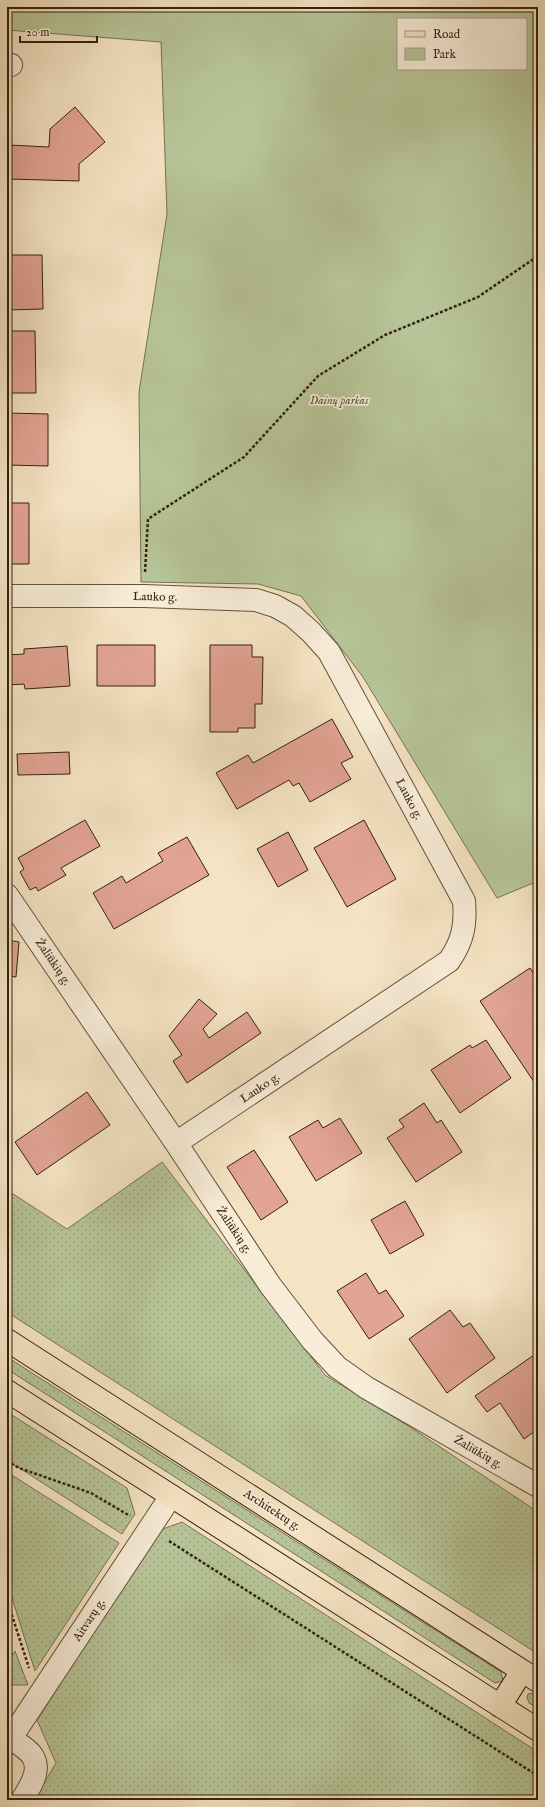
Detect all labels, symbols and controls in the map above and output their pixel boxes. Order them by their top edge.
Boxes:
scale bar [20,18,97,44]
legend [397,18,527,70]
text: 20 m [26,25,49,40]
text: Road [433,27,461,42]
text: Park [433,47,456,62]
park label: Dainų parkas [310,393,369,408]
street label: Lauko g. [133,589,177,605]
street label: Lauko g. [392,776,426,822]
street label: Žaliūkių g. [32,935,75,988]
street label: Lauko g. [237,1069,283,1107]
street label: Žaliūkių g. [213,1203,256,1256]
street label: Žaliūkių g. [451,1431,505,1472]
street label: Architektų g. [240,1485,303,1534]
street label: Aitvarų g. [69,1596,108,1645]

